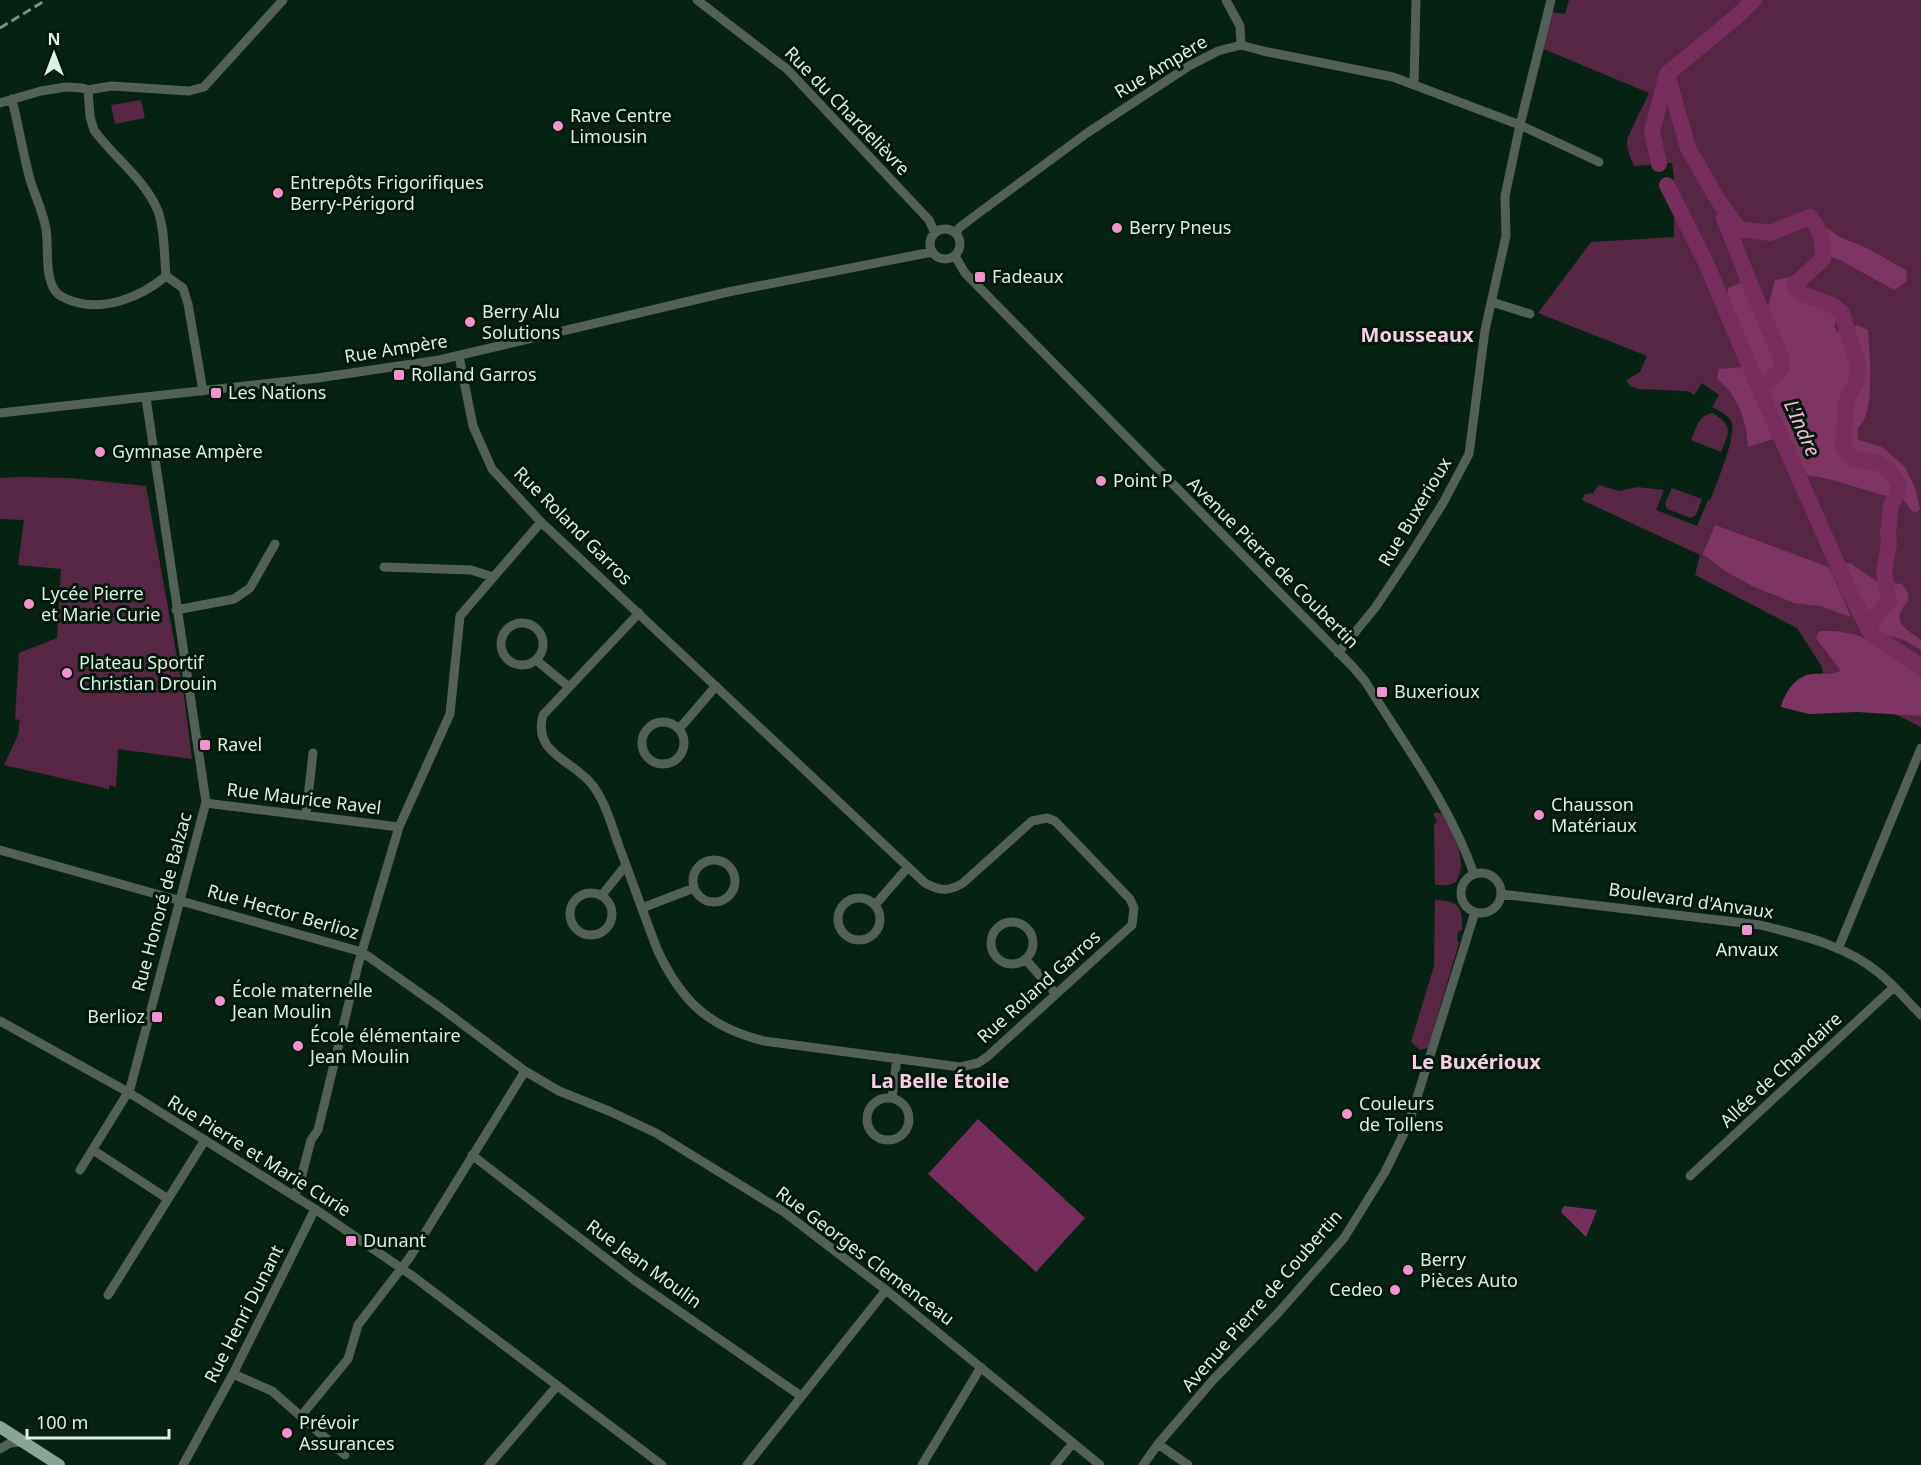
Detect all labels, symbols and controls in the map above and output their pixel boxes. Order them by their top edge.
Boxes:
north arrow [24,24,84,84]
text: N [47,28,61,50]
street label: Rue Ampère [1110,29,1211,103]
street label: Rue du Chardelièvre [780,41,916,180]
place label: Rave Centre Limousin [570,103,672,148]
marker: Rave Centre Limousin [551,119,565,133]
place label: Entrepôts Frigorifiques Berry-Périgord [290,170,484,215]
marker: Entrepôts Frigorifiques Berry-Périgord [271,186,285,200]
place label: Berry Pneus [1129,215,1232,239]
marker: Berry Pneus [1110,221,1124,235]
place label: Fadeaux [992,264,1064,288]
marker: Fadeaux [973,270,987,284]
place label: Berry Alu Solutions [482,299,560,344]
marker: Berry Alu Solutions [463,315,477,329]
district label: Mousseaux [1361,321,1474,348]
street label: Rue Ampère [343,328,449,368]
place label: Rolland Garros [411,362,537,386]
marker: Rolland Garros [392,368,406,382]
place label: Les Nations [228,380,326,404]
marker: Les Nations [209,386,223,400]
water label: L'Indre [1778,395,1827,460]
place label: Gymnase Ampère [112,439,263,463]
marker: Gymnase Ampère [93,445,107,459]
street label: Rue Buxerioux [1372,452,1456,570]
street label: Rue Roland Garros [509,461,638,590]
place label: Point P [1113,468,1173,492]
street label: Avenue Pierre de Coubertin [1183,471,1365,653]
marker: Point P [1094,474,1108,488]
place label: Lycée Pierre et Marie Curie [41,581,160,626]
marker: Lycée Pierre et Marie Curie [22,597,36,611]
place label: Plateau Sportif Christian Drouin [79,650,217,695]
marker: Plateau Sportif Christian Drouin [60,666,74,680]
place label: Buxerioux [1394,679,1480,703]
marker: Buxerioux [1375,685,1389,699]
place label: Ravel [217,732,262,756]
marker: Ravel [198,738,212,752]
street label: Rue Maurice Ravel [225,777,383,819]
place label: Chausson Matériaux [1551,792,1637,837]
marker: Chausson Matériaux [1532,808,1546,822]
street label: Rue Honoré de Balzac [126,809,197,994]
street label: Boulevard d'Anvaux [1607,877,1776,924]
street label: Rue Hector Berlioz [205,878,362,944]
marker: Anvaux [1740,923,1754,937]
street label: Rue Roland Garros [972,924,1105,1048]
place label: Anvaux [1716,937,1779,961]
place label: École maternelle Jean Moulin [230,978,373,1023]
marker: École maternelle Jean Moulin [213,994,227,1008]
place label: Berlioz [87,1004,145,1028]
street label: Allée de Chandaire [1714,1006,1846,1132]
marker: Berlioz [150,1010,164,1024]
place label: École élémentaire Jean Moulin [308,1023,461,1068]
marker: École élémentaire Jean Moulin [291,1039,305,1053]
district label: Le Buxérioux [1411,1048,1541,1075]
district label: La Belle Étoile [871,1067,1010,1094]
street label: Rue Pierre et Marie Curie [163,1089,356,1221]
place label: Couleurs de Tollens [1359,1091,1444,1136]
marker: Couleurs de Tollens [1340,1107,1354,1121]
street label: Rue Georges Clemenceau [772,1180,960,1330]
street label: Avenue Pierre de Coubertin [1176,1205,1347,1396]
street label: Rue Jean Moulin [582,1213,707,1313]
place label: Dunant [363,1228,427,1252]
marker: Dunant [344,1234,358,1248]
street label: Rue Henri Dunant [198,1240,288,1387]
place label: Berry Pièces Auto [1420,1247,1518,1292]
marker: Berry Pièces Auto [1401,1263,1415,1277]
place label: Cedeo [1329,1277,1383,1301]
marker: Cedeo [1388,1283,1402,1297]
scale bar [27,1402,170,1440]
text: 100 m [36,1410,88,1434]
place label: Prévoir Assurances [299,1410,395,1455]
marker: Prévoir Assurances [280,1426,294,1440]

